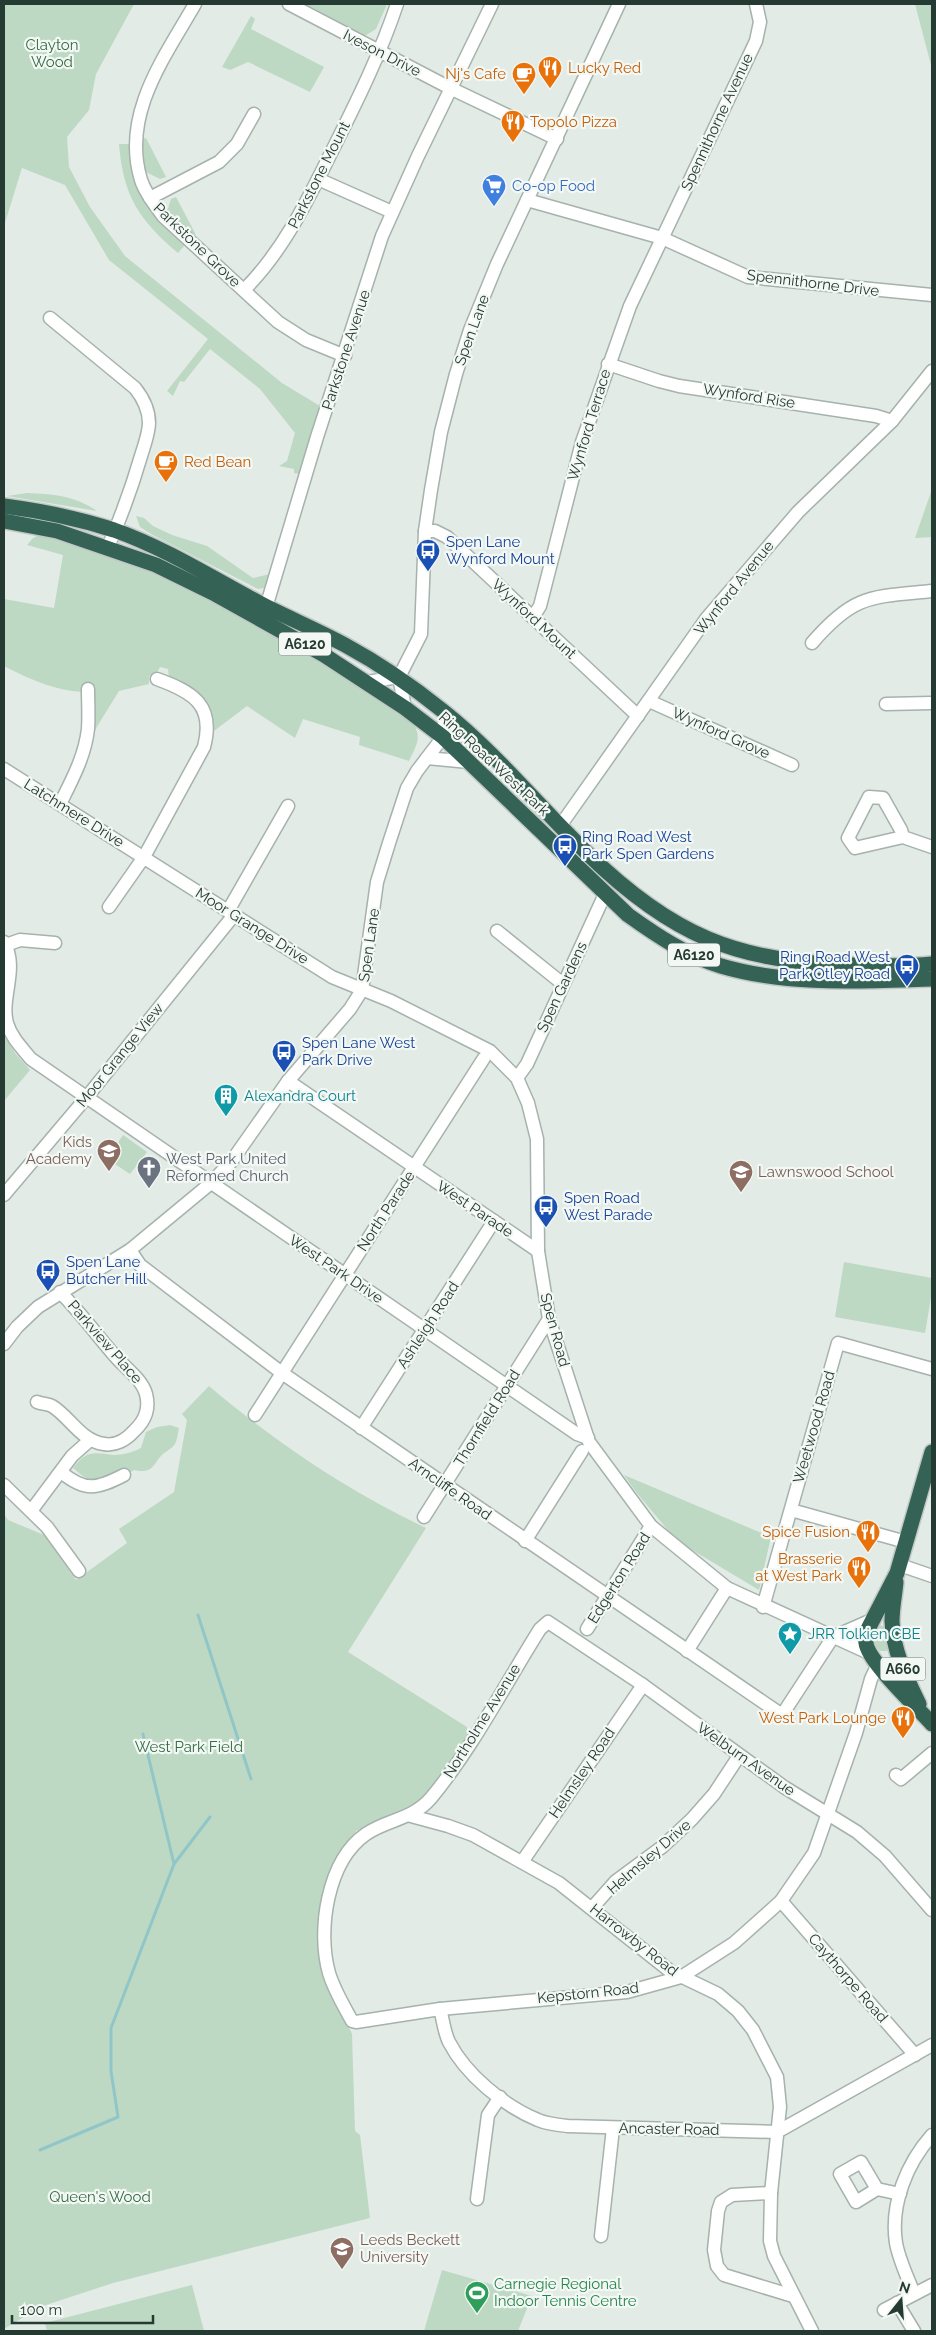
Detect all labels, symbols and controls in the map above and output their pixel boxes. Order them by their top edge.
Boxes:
street label: Iveson Drive [340,26,424,80]
park label: Clayton Wood [25,36,79,71]
street label: Spennithorne Avenue [677,50,757,194]
restaurant icon: Lucky Red [537,55,563,89]
place label: Lucky Red [568,59,641,77]
cafe icon: Nj's Cafe [511,61,537,95]
place label: Nj's Cafe [445,65,506,83]
restaurant icon: Topolo Pizza [500,109,526,143]
place label: Topolo Pizza [530,113,617,131]
street label: Parkstone Mount [284,119,354,231]
supermarket icon: Co-op Food [481,173,507,207]
place label: Co-op Food [512,177,595,195]
street label: Parkstone Grove [150,199,244,291]
street label: Spennithorne Drive [746,266,880,300]
street label: Parkstone Avenue [318,287,374,412]
street label: Spen Lane [451,292,493,368]
street label: Wynford Terrace [563,367,615,483]
street label: Wynford Rise [702,380,797,412]
cafe icon: Red Bean [153,449,179,483]
place label: Red Bean [184,453,251,471]
place label: Spen Lane Wynford Mount [446,533,555,568]
street label: Wynford Avenue [690,537,778,639]
bus stop icon: Spen Lane Wynford Mount [415,538,441,572]
street label: Wynford Mount [488,575,580,663]
road number: A6120 [279,633,331,656]
street label: Wynford Grove [669,703,773,763]
street label: Ring Road West Park [435,708,553,820]
street label: Latchmere Drive [21,775,128,851]
place label: Ring Road West Park Spen Gardens [582,828,714,863]
bus stop icon: Ring Road West Park Spen Gardens [552,833,578,867]
street label: Moor Grange Drive [192,884,312,968]
street label: Spen Lane [355,907,383,983]
street label: Spen Gardens [533,939,591,1035]
road number: A6120 [668,944,720,966]
place label: Ring Road West Park Otley Road [779,948,890,983]
bus stop icon: Ring Road West Park Otley Road [894,953,920,987]
street label: Moor Grange View [73,1000,167,1110]
place label: Spen Lane West Park Drive [302,1034,415,1069]
bus stop icon: Spen Lane West Park Drive [271,1039,297,1073]
building icon: Alexandra Court [213,1083,239,1117]
place label: Alexandra Court [244,1087,356,1105]
place label: Kids Academy [26,1133,92,1168]
school or university icon: Kids Academy [96,1138,122,1172]
place label: West Park United Reformed Church [166,1150,289,1185]
church icon: West Park United Reformed Church [136,1155,162,1189]
school or university icon: Lawnswood School [728,1159,754,1193]
place label: Lawnswood School [758,1163,895,1181]
street label: North Parade [353,1167,419,1255]
street label: West Parade [433,1177,517,1241]
place label: Spen Road West Parade [564,1189,653,1224]
bus stop icon: Spen Road West Parade [533,1194,559,1228]
street label: West Park Drive [285,1231,387,1307]
place label: Spen Lane Butcher Hill [66,1253,148,1288]
bus stop icon: Spen Lane Butcher Hill [35,1258,61,1292]
street label: Ashleigh Road [393,1278,463,1372]
street label: Spen Road [537,1291,573,1369]
street label: Parkview Place [64,1297,146,1388]
street label: Thornfield Road [450,1366,524,1470]
street label: Weetwood Road [789,1369,839,1485]
street label: Arncliffe Road [405,1454,495,1524]
restaurant icon: Spice Fusion [855,1519,881,1553]
place label: Spice Fusion [762,1523,850,1541]
street label: Edgerton Road [584,1529,654,1627]
place label: Brasserie at West Park [755,1550,842,1585]
restaurant icon: Brasserie at West Park [846,1555,872,1589]
place icon: JRR Tolkien CBE [777,1621,803,1655]
place label: JRR Tolkien CBE [808,1625,921,1643]
road number: A660 [880,1658,926,1680]
street label: Northolme Avenue [440,1661,524,1781]
restaurant icon: West Park Lounge [890,1705,916,1739]
place label: West Park Lounge [759,1709,886,1727]
street label: Welburn Avenue [693,1718,799,1800]
street label: Helmsley Road [545,1724,619,1822]
park label: West Park Field [135,1738,243,1756]
street label: Helmsley Drive [604,1816,695,1898]
street label: Harrowby Road [586,1900,682,1980]
street label: Caythorpe Road [804,1930,892,2026]
street label: Kepstorn Road [536,1979,640,2007]
street label: Ancaster Road [618,2119,720,2139]
park label: Queen's Wood [49,2188,151,2206]
place label: Leeds Beckett University [360,2231,460,2266]
school or university icon: Leeds Beckett University [329,2236,355,2270]
place label: Carnegie Regional Indoor Tennis Centre [494,2275,637,2310]
north arrow [876,2275,926,2325]
text: N [897,2278,912,2297]
sports icon: Carnegie Regional Indoor Tennis Centre [464,2280,490,2314]
scale bar [12,2292,154,2324]
text: 100 m [20,2301,62,2319]

